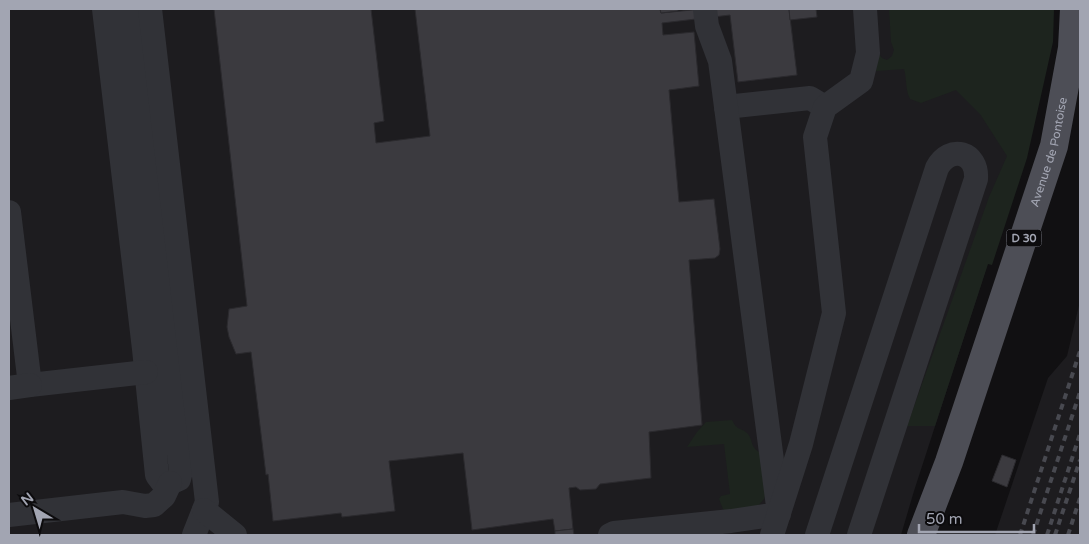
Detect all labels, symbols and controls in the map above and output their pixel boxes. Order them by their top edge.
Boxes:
street label: Avenue de Pontoise [1027,96,1070,209]
road number: D 30 [1006,230,1042,247]
north arrow [10,484,60,534]
text: N [18,489,37,509]
scale bar [919,502,1034,534]
text: 50 m [926,510,963,528]

